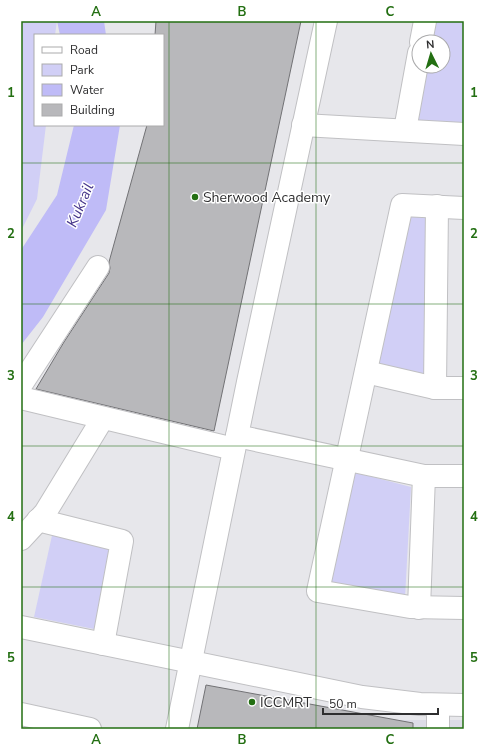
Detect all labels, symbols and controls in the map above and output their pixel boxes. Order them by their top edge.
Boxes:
text: A [91,3,101,21]
text: B [238,3,247,21]
text: C [386,3,395,21]
legend [34,34,164,126]
north arrow [411,34,451,74]
text: N [425,37,435,52]
text: Road [70,42,98,58]
text: Park [70,62,95,78]
text: Water [70,82,104,98]
text: 1 [7,84,15,102]
text: 1 [470,84,478,102]
text: Building [70,102,115,118]
water label: Kukrail [62,180,98,230]
place label: Sherwood Academy [203,188,331,207]
marker: Sherwood Academy [190,192,200,202]
text: 2 [7,225,15,243]
text: 2 [470,225,478,243]
text: 3 [7,367,15,385]
text: 3 [470,367,478,385]
text: 4 [7,508,15,526]
text: 4 [470,508,478,526]
text: 5 [7,649,15,667]
text: 5 [470,649,478,667]
scale bar [323,690,438,716]
place label: ICCMRT [260,693,312,712]
text: 50 m [329,696,357,712]
marker: ICCMRT [247,697,257,707]
text: A [91,731,101,749]
text: B [238,731,247,749]
text: C [386,731,395,749]

